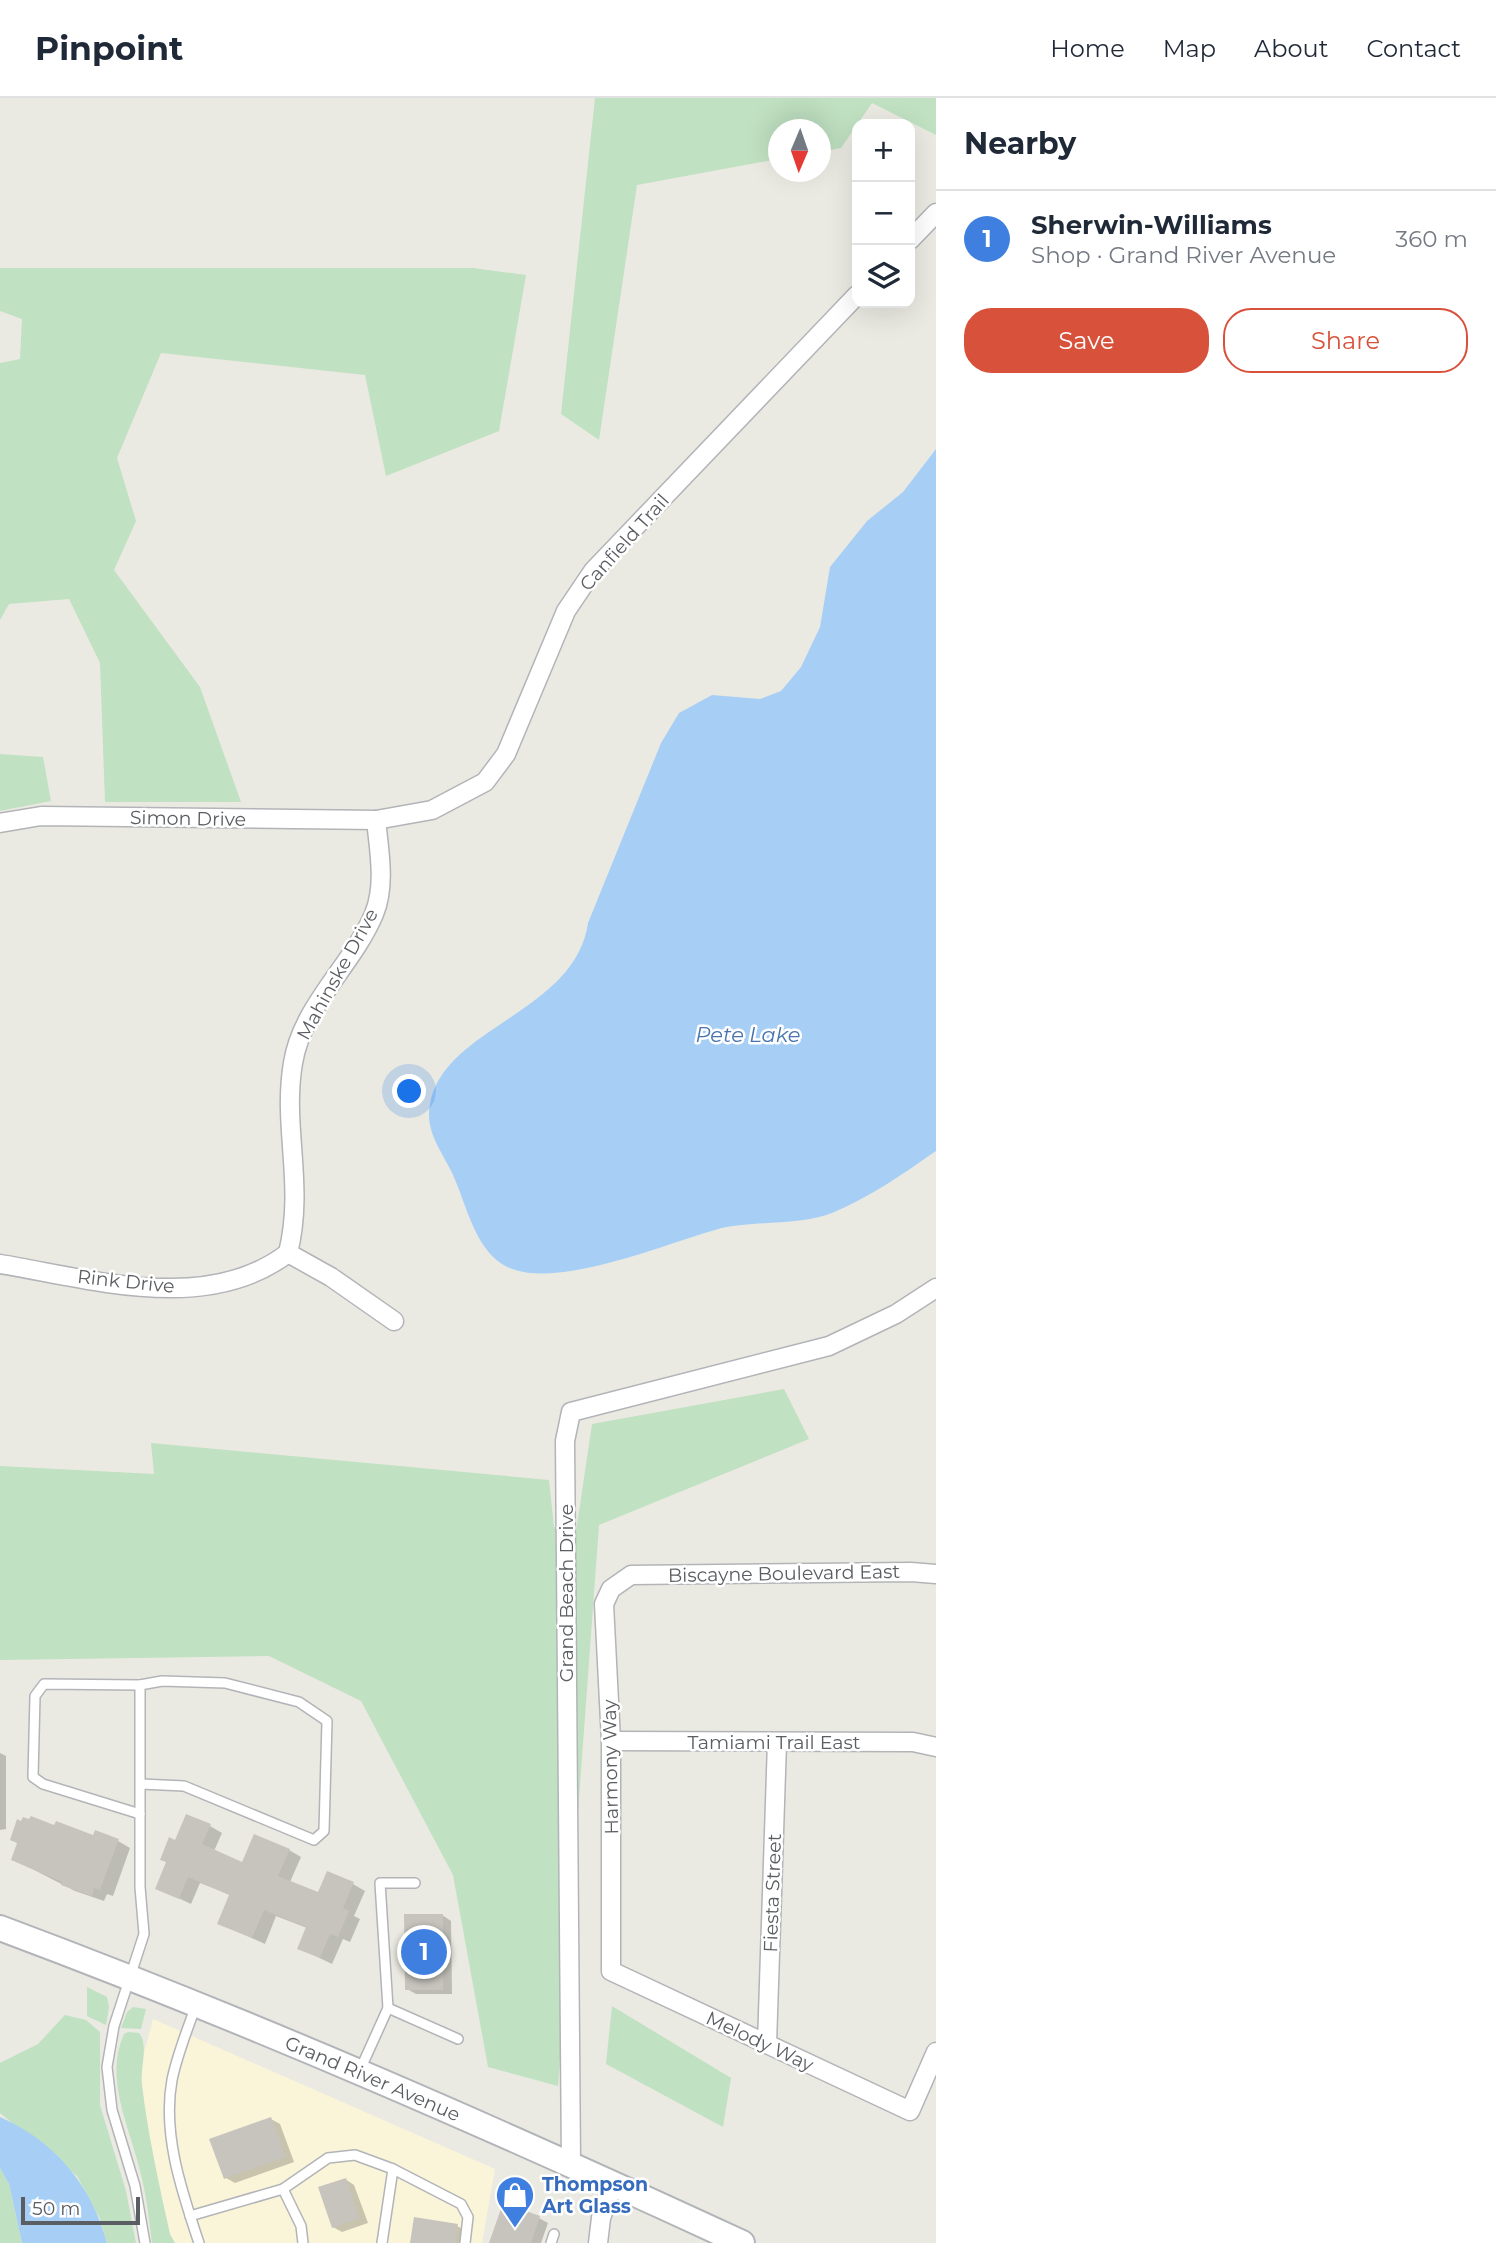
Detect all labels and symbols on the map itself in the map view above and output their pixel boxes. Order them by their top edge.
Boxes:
north arrow [768,119,831,182]
street label: Canfield Trail [575,489,674,595]
street label: Simon Drive [130,806,246,831]
street label: Mahinske Drive [292,905,383,1044]
water label: Pete Lake [696,1022,801,1047]
your location [392,1074,426,1108]
street label: Rink Drive [76,1265,176,1298]
street label: Grand Beach Drive [555,1504,578,1682]
street label: Biscayne Boulevard East [668,1560,901,1587]
street label: Harmony Way [598,1699,623,1835]
street label: Tamiami Trail East [688,1731,861,1754]
street label: Fiesta Street [759,1833,786,1953]
pin: 1 [401,1926,447,1978]
street label: Melody Way [702,2007,818,2077]
street label: Grand River Avenue [282,2031,464,2126]
place label: Thompson Art Glass [541,2173,648,2218]
shop icon: Thompson Art Glass [494,2174,536,2229]
scale bar [21,2194,140,2226]

